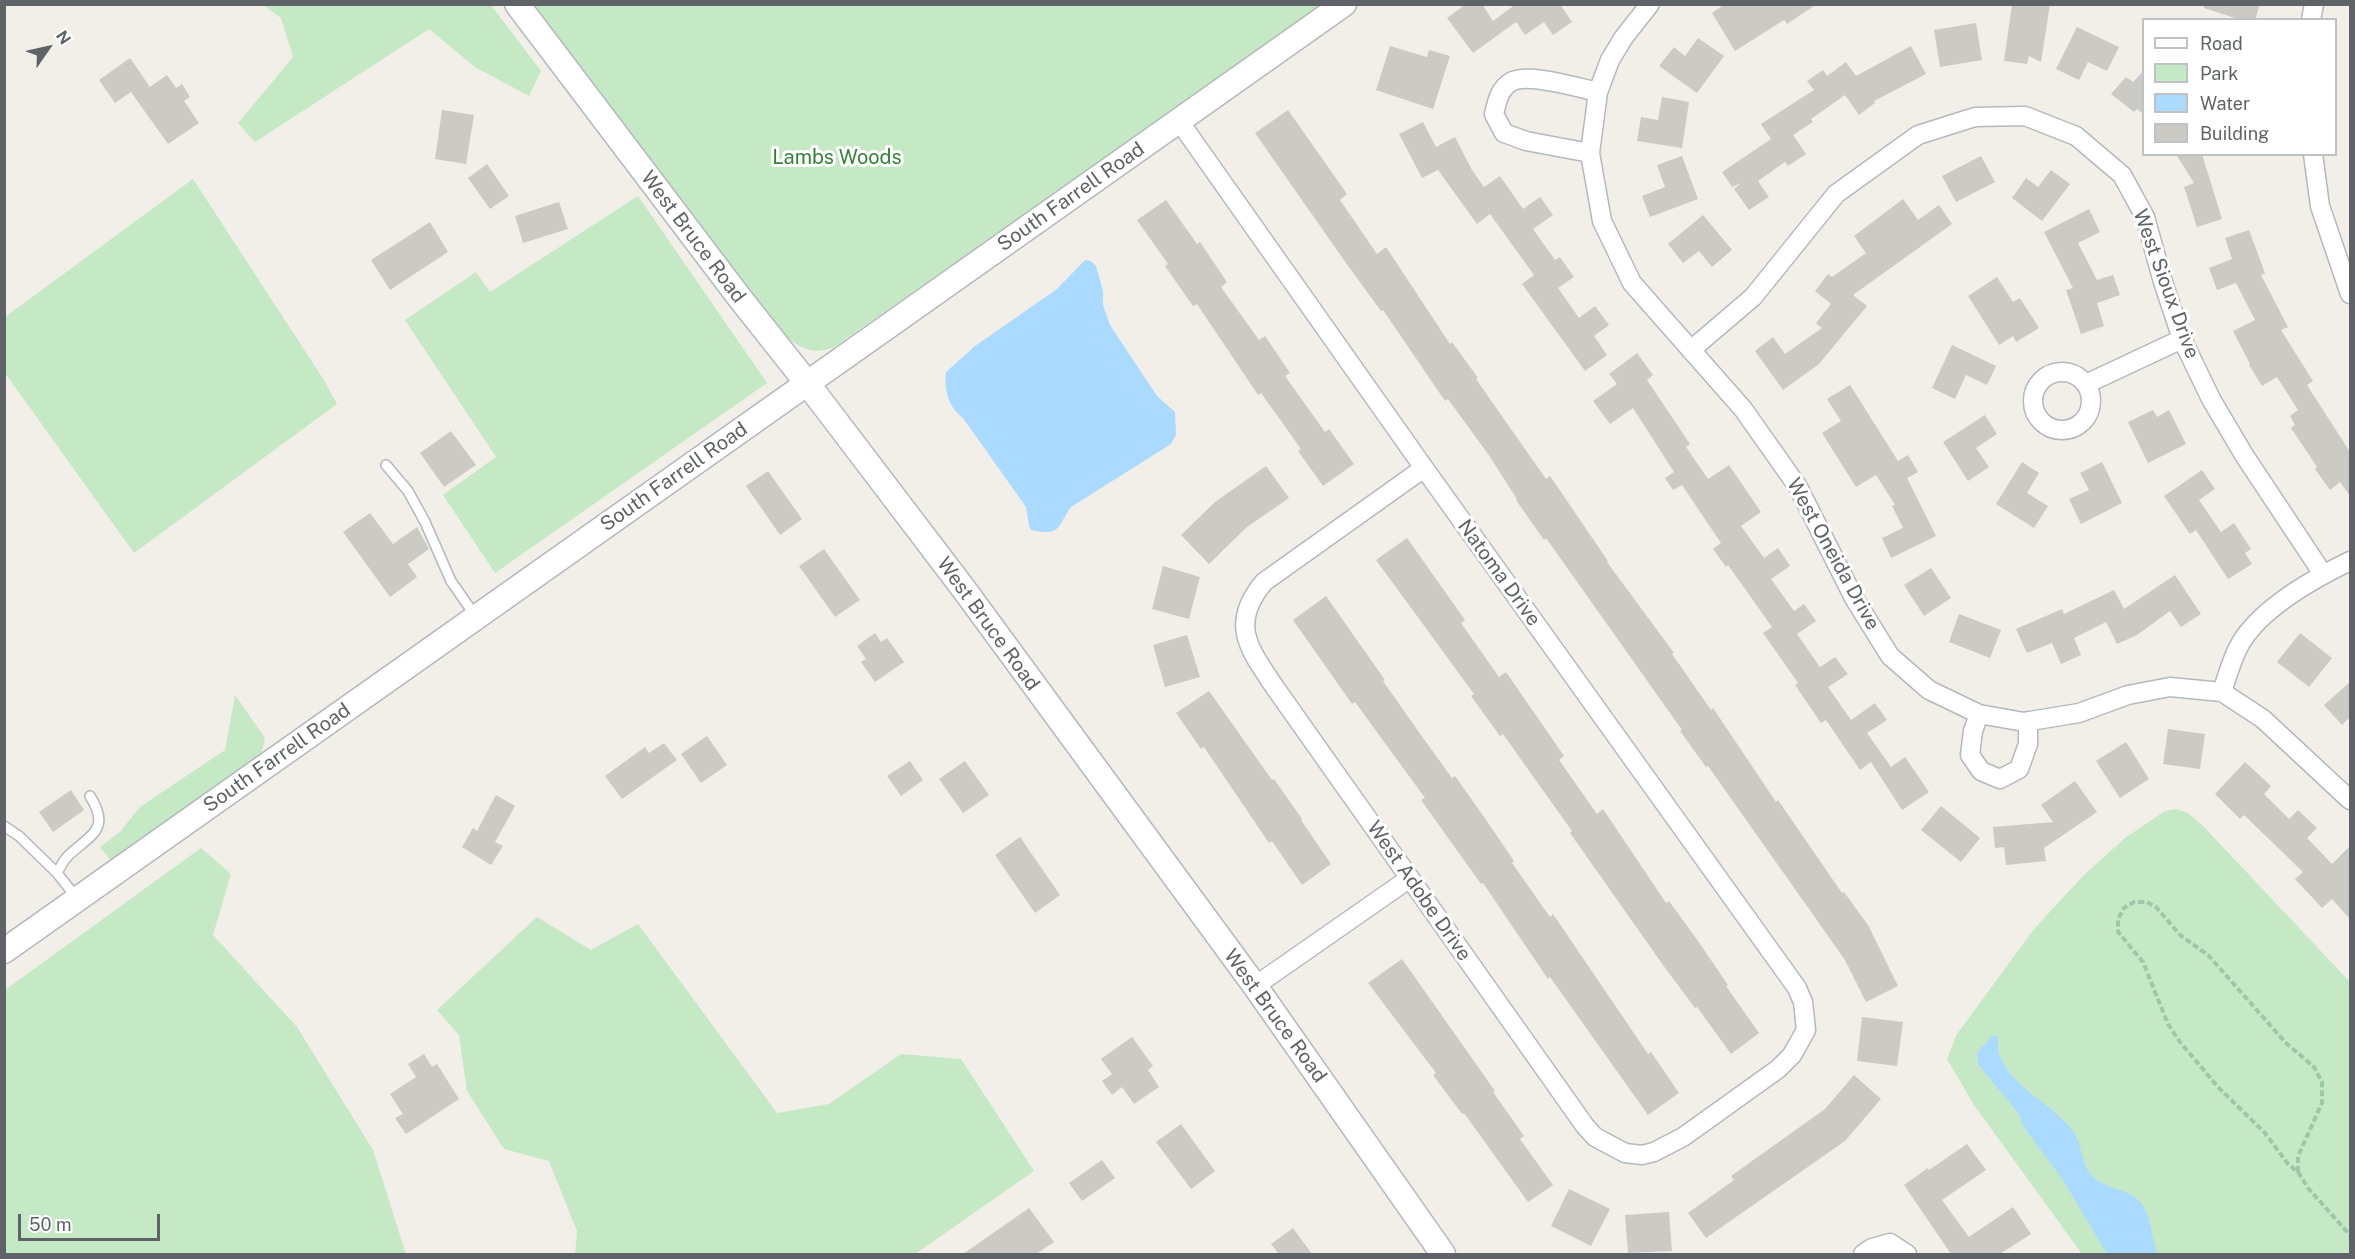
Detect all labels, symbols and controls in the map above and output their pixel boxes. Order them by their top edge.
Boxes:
north arrow [18,18,78,78]
legend [2142,18,2337,156]
text: N [52,27,75,48]
text: Road [2200,33,2243,54]
text: Park [2200,63,2238,84]
text: Water [2200,93,2250,114]
text: Building [2200,123,2269,144]
street label: South Farrell Road [993,137,1149,257]
park label: Lambs Woods [772,146,902,170]
street label: West Bruce Road [636,166,750,308]
street label: West Sioux Drive [2128,206,2204,362]
street label: South Farrell Road [596,417,752,537]
street label: West Oneida Drive [1781,474,1885,634]
street label: Natoma Drive [1452,515,1546,631]
street label: West Bruce Road [932,553,1044,695]
street label: South Farrell Road [199,698,355,818]
street label: West Adobe Drive [1362,816,1476,966]
street label: West Bruce Road [1219,945,1331,1087]
scale bar [21,1202,164,1240]
text: 50 m [29,1214,72,1235]

